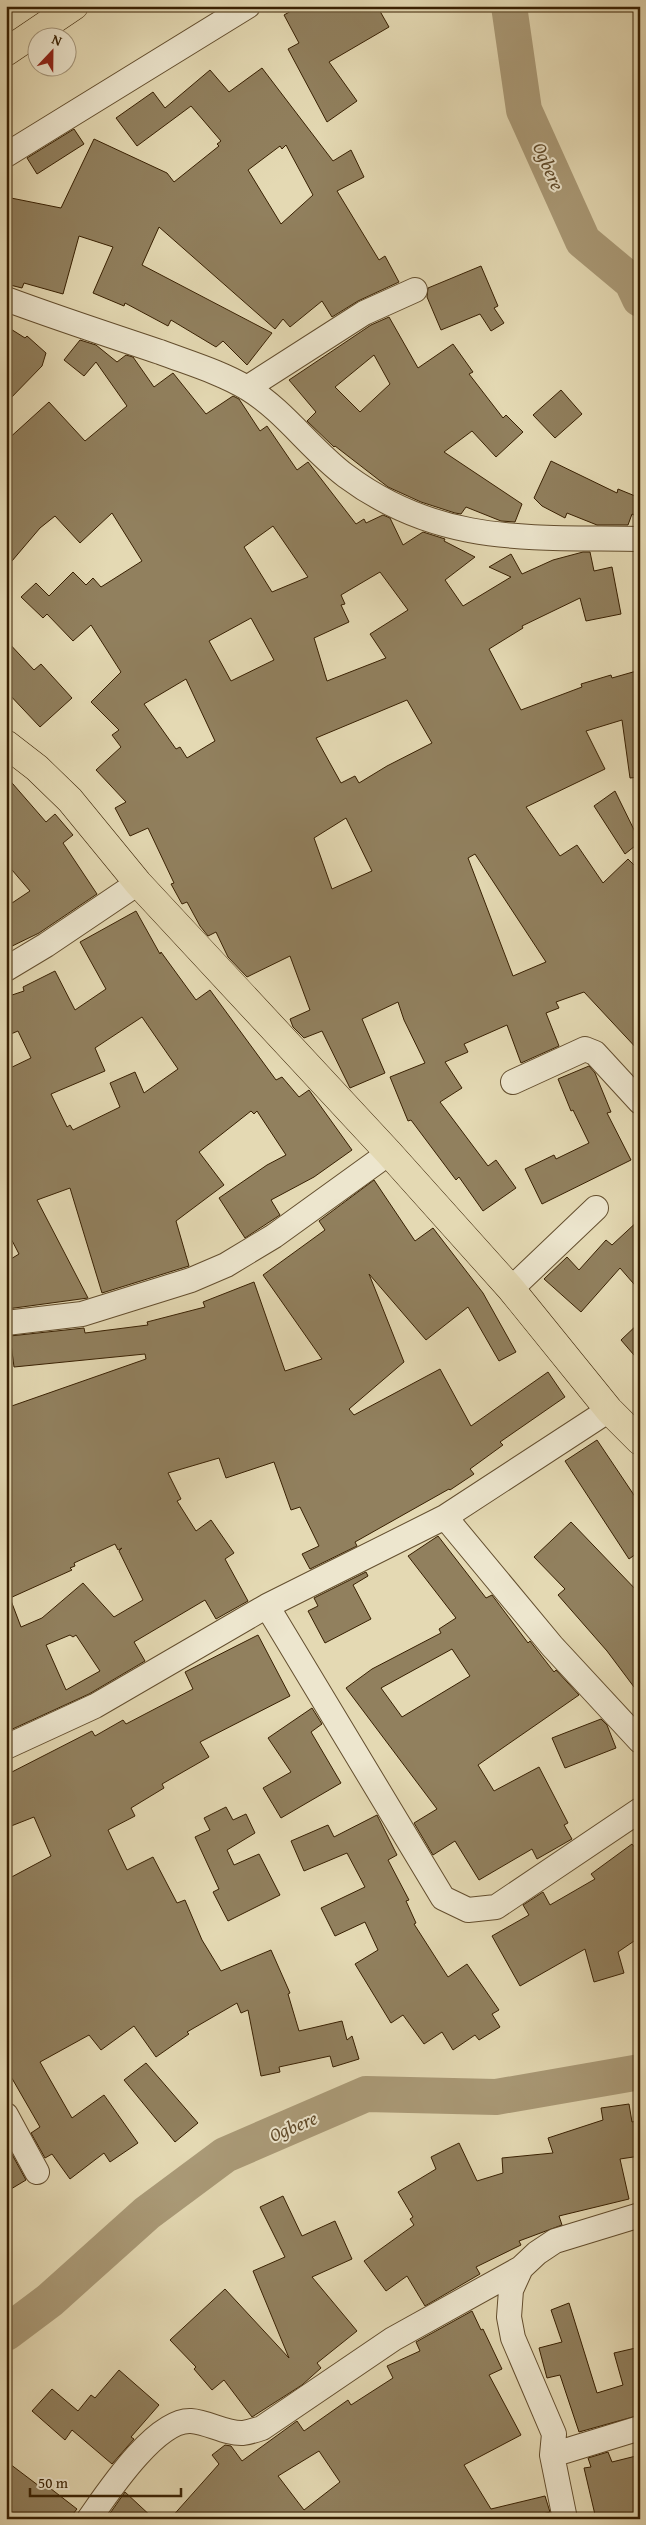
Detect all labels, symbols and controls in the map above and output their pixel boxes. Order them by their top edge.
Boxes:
north arrow [28,28,78,78]
text: N [49,29,66,51]
water label: Ogbere [526,137,572,195]
water label: Ogbere [264,2103,322,2149]
scale bar [30,2465,181,2497]
text: 50 m [38,2472,69,2493]

